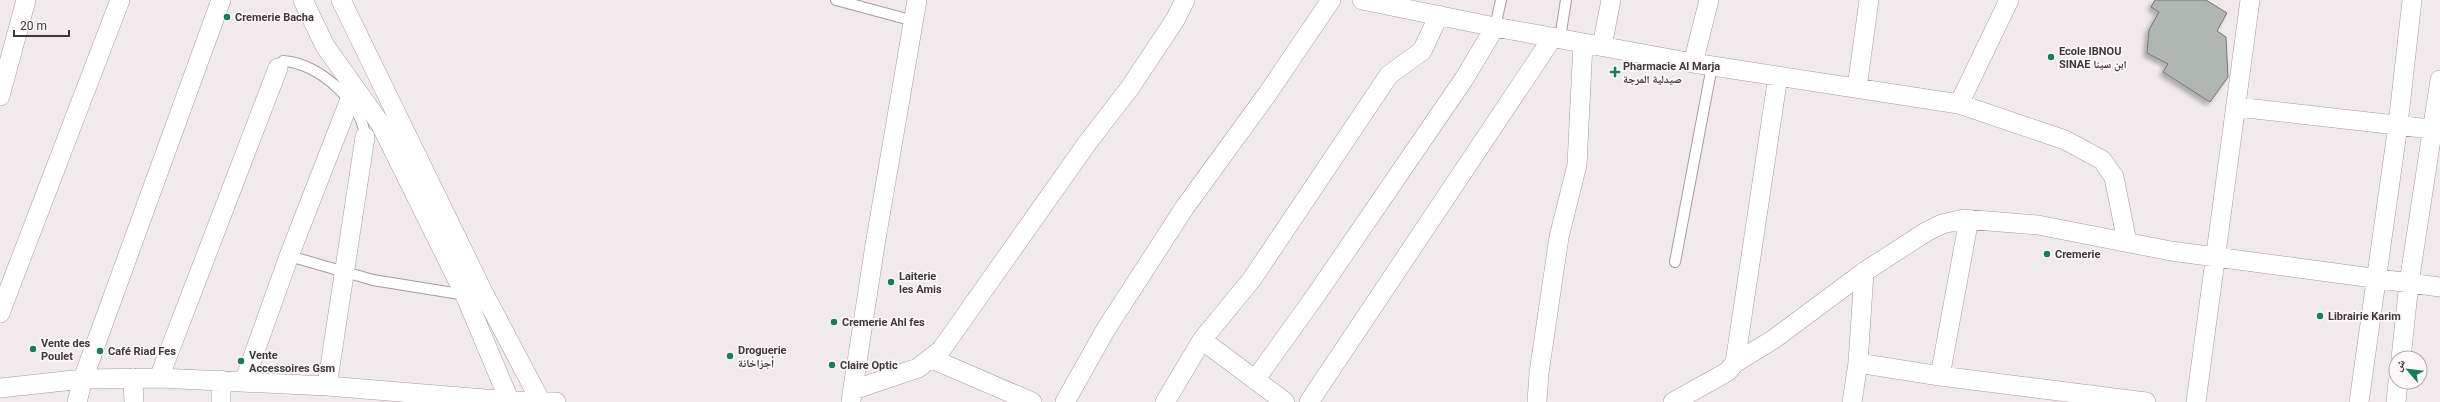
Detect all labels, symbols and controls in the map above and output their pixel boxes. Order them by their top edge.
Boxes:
place label: Cremerie Bacha [235,11,314,24]
scale bar [14,12,69,38]
marker: Cremerie Bacha [222,12,232,22]
text: 20 m [20,19,47,33]
place label: Ecole IBNOU SINAE ابن سينا [2059,45,2127,72]
marker: Ecole IBNOU SINAE ابن سينا [2046,52,2056,62]
place label: Pharmacie Al Marja صيدلية المرجة [1623,60,1720,86]
marker: Pharmacie Al Marja صيدلية المرجة [1610,67,1620,77]
place label: Cremerie [2055,248,2100,261]
marker: Cremerie [2042,249,2052,259]
place label: Laiterie les Amis [899,270,942,296]
marker: Laiterie les Amis [886,277,896,287]
place label: Librairie Karim [2328,310,2401,323]
marker: Librairie Karim [2315,311,2325,321]
place label: Cremerie Ahl fes [842,316,925,329]
marker: Cremerie Ahl fes [829,317,839,327]
place label: Vente des Poulet [41,337,91,363]
marker: Vente des Poulet [28,344,38,354]
place label: Droguerie أجزاخانة [738,344,787,370]
place label: Café Riad Fes [108,345,176,358]
marker: Café Riad Fes [95,346,105,356]
place label: Vente Accessoires Gsm [249,349,335,375]
north arrow [2388,350,2428,390]
marker: Droguerie أجزاخانة [725,351,735,361]
marker: Vente Accessoires Gsm [236,356,246,366]
text: ش [2391,357,2409,374]
place label: Claire Optic [840,359,898,372]
marker: Claire Optic [827,360,837,370]

